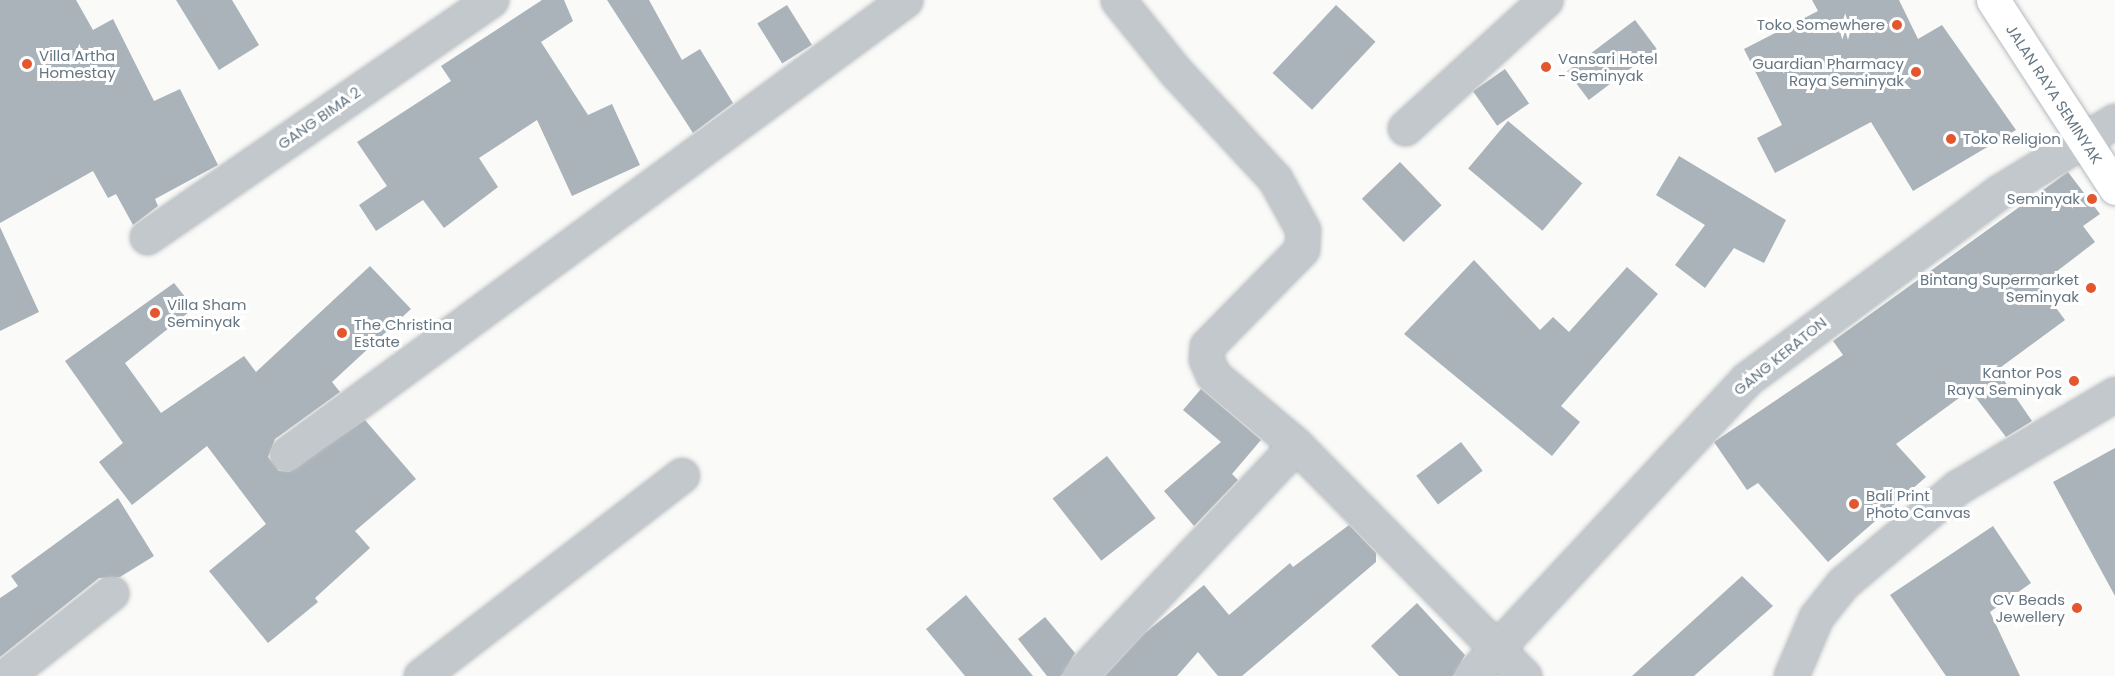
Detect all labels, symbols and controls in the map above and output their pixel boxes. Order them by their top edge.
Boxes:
place label: Toko Somewhere [1757,16,1885,34]
marker: Toko Somewhere [1890,18,1904,32]
street label: JALAN RAYA SEMINYAK [2002,21,2106,167]
place label: Villa Artha Homestay [39,46,116,81]
place label: Vansari Hotel - Seminyak [1558,49,1658,84]
place label: Guardian Pharmacy Raya Seminyak [1752,54,1904,89]
marker: Villa Artha Homestay [20,57,34,71]
marker: Vansari Hotel - Seminyak [1539,60,1553,74]
marker: Guardian Pharmacy Raya Seminyak [1909,65,1923,79]
street label: GANG BIMA 2 [274,83,364,153]
place label: Toko Religion [1963,130,2061,148]
marker: Toko Religion [1944,132,1958,146]
place label: Seminyak [2007,190,2080,208]
marker: Seminyak [2085,192,2099,206]
place label: Bintang Supermarket Seminyak [1920,270,2079,305]
marker: Bintang Supermarket Seminyak [2084,281,2098,295]
place label: Villa Sham Seminyak [167,295,246,330]
marker: Villa Sham Seminyak [148,306,162,320]
street label: GANG KERATON [1730,313,1830,399]
place label: The Christina Estate [354,315,452,350]
marker: The Christina Estate [335,326,349,340]
place label: Kantor Pos Raya Seminyak [1947,363,2062,398]
marker: Kantor Pos Raya Seminyak [2067,374,2081,388]
place label: Bali Print Photo Canvas [1866,486,1971,521]
marker: Bali Print Photo Canvas [1847,497,1861,511]
place label: CV Beads Jewellery [1993,590,2065,625]
marker: CV Beads Jewellery [2070,601,2084,615]

